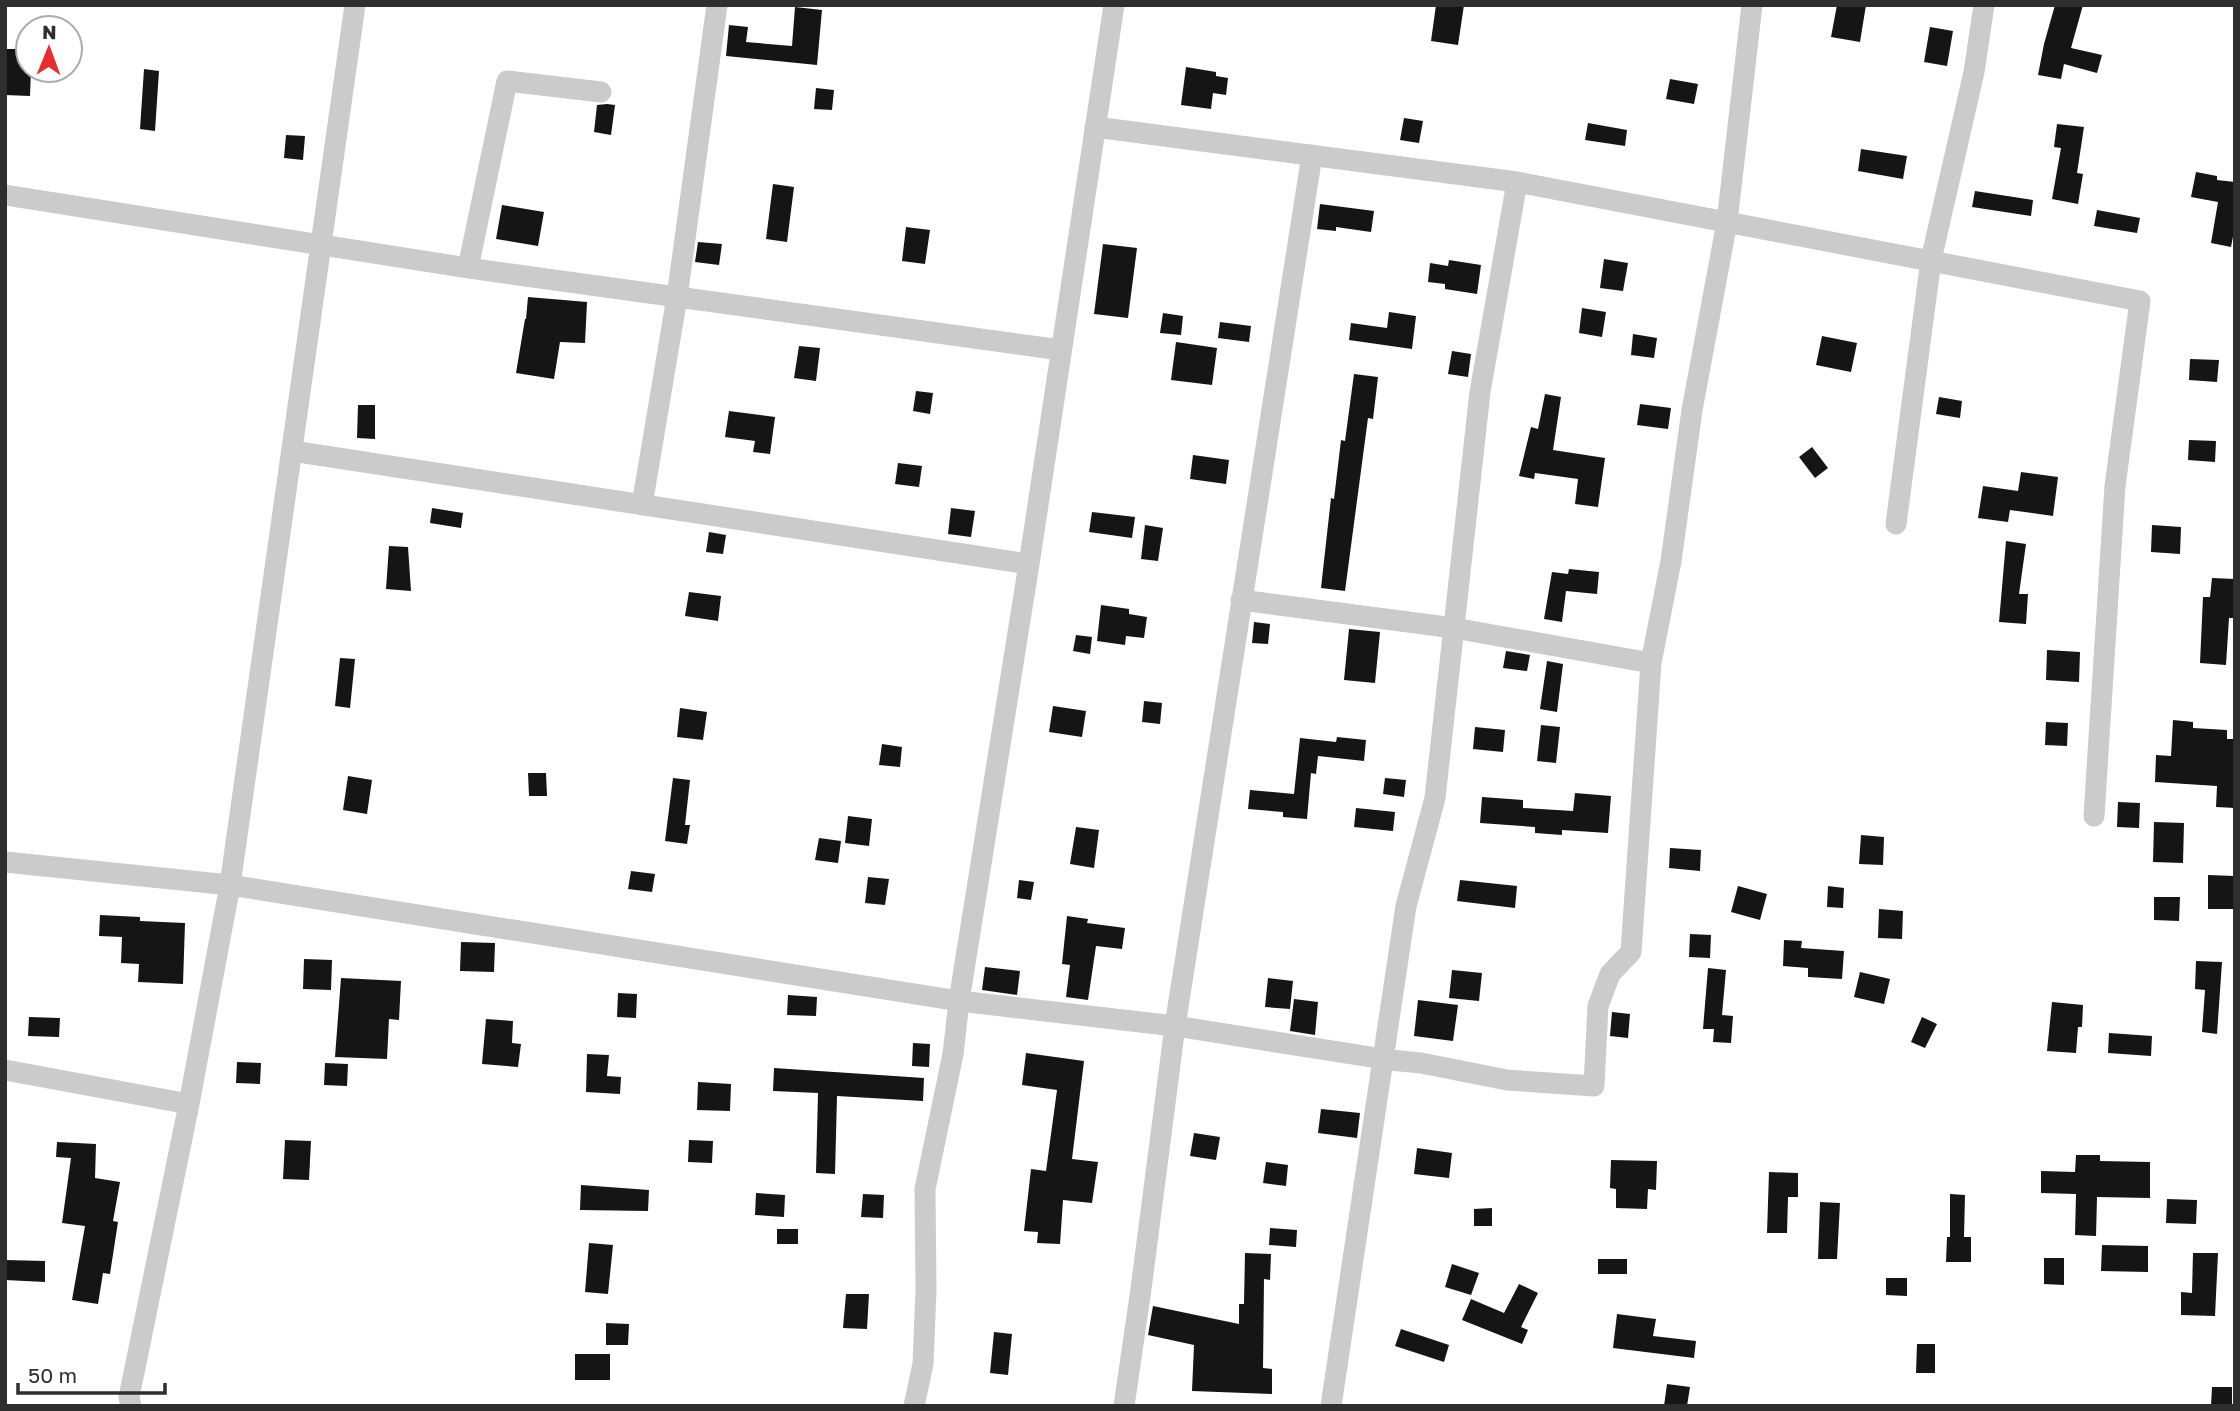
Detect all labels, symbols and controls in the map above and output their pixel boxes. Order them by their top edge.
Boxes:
north arrow [14,14,84,84]
text: N [42,20,57,43]
scale bar [18,1352,164,1396]
text: 50 m [28,1362,77,1388]

